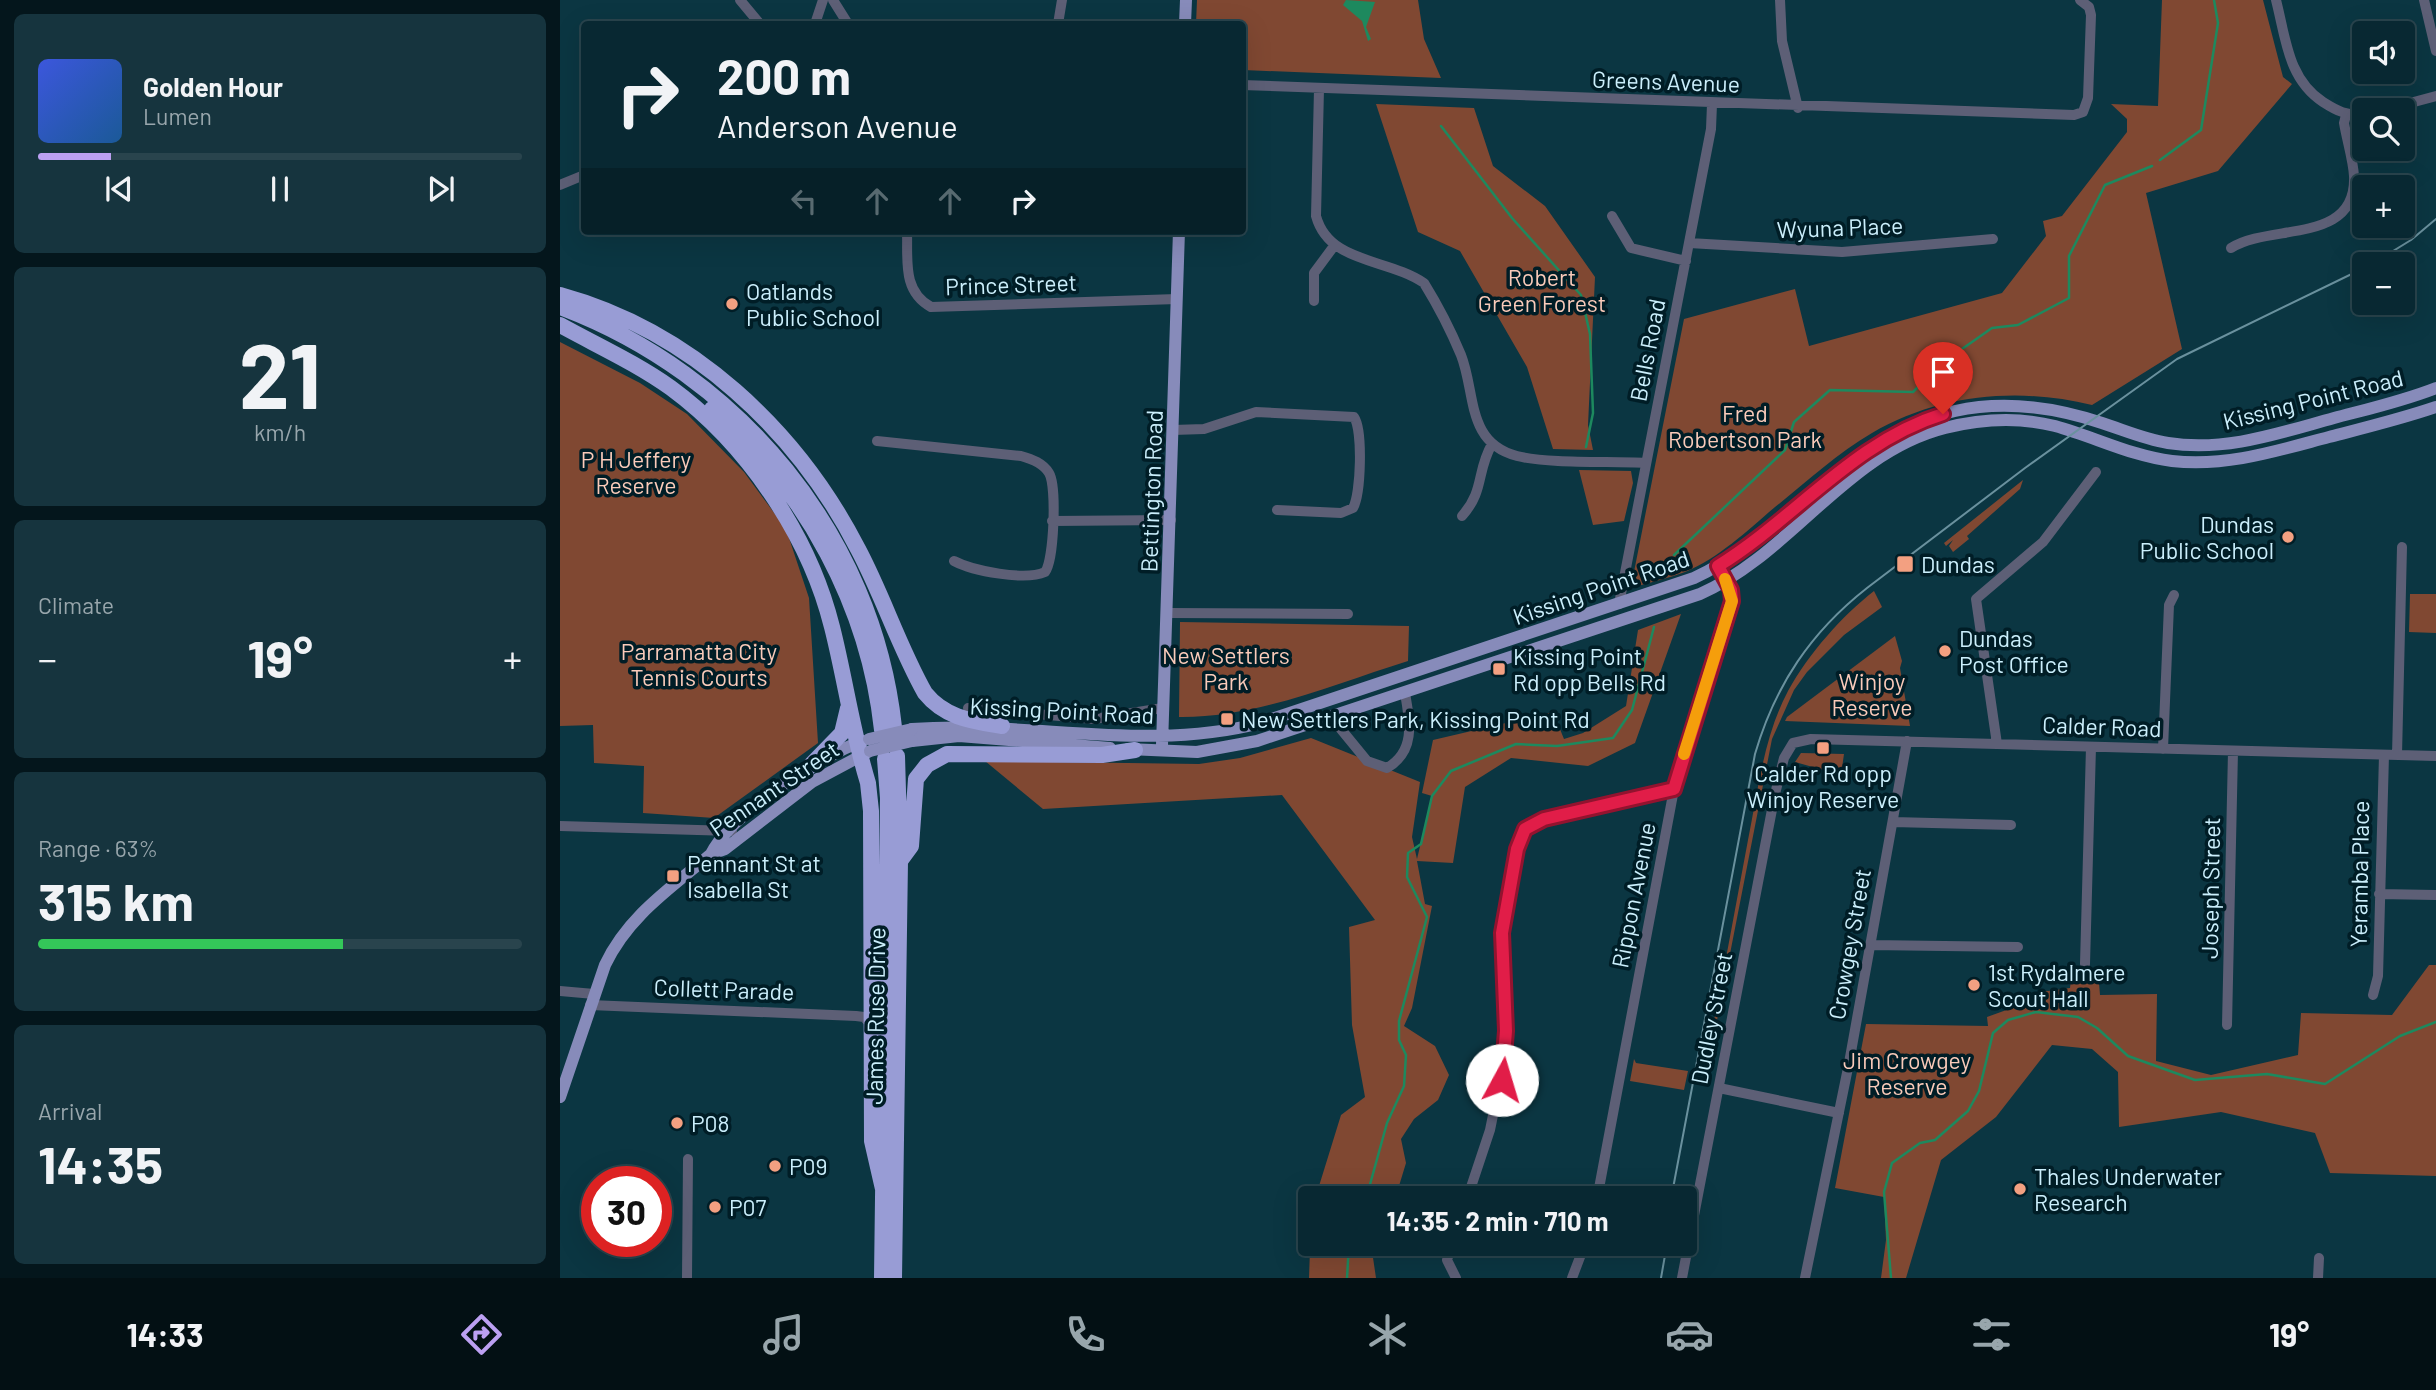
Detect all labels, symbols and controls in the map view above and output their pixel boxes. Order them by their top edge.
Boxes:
map controls [2352,21,2415,315]
button: sound [2352,21,2415,84]
text: 200 m [717,46,851,105]
icon: right [602,49,693,140]
street label: Greens Avenue [1592,64,1740,98]
text: Golden Hour [143,71,283,102]
button: search [2352,98,2415,161]
text: Lumen [143,102,212,130]
text: Anderson Avenue [717,106,958,144]
icon: previous [100,170,138,208]
icon: pause [261,170,299,208]
icon: next [422,170,460,208]
button: + [2352,175,2415,238]
icon: left [785,182,823,220]
icon: ahead [858,182,896,220]
icon: ahead [931,182,969,220]
icon: right [1004,182,1042,220]
street label: Wyuna Place [1776,211,1904,243]
button: − [2352,252,2415,315]
park label: Robert Green Forest [1478,263,1606,317]
street label: Prince Street [945,268,1077,300]
place label: Oatlands Public School [746,277,880,331]
marker: Oatlands Public School [724,296,740,312]
street label: Bells Road [1623,296,1671,404]
text: 21 [239,318,321,427]
pin [1913,342,1973,414]
icon: arrive [1924,353,1962,391]
street label: Kissing Point Road [2220,363,2406,435]
park label: Fred Robertson Park [1668,399,1822,453]
street label: Bettington Road [1134,409,1168,573]
text: km/h [254,418,306,446]
park label: P H Jeffery Reserve [581,445,692,499]
place label: Dundas Public School [2140,510,2274,564]
marker: Dundas Public School [2280,529,2296,545]
street label: Kissing Point Road [1509,544,1693,630]
place label: Dundas [1921,550,1995,578]
marker: Dundas [1895,554,1915,574]
text: Climate [38,591,114,619]
place label: Dundas Post Office [1959,624,2069,678]
text: 19° [247,626,313,688]
text: − [38,635,57,681]
text: + [503,635,522,681]
park label: Parramatta City Tennis Courts [621,637,778,691]
park label: New Settlers Park [1162,641,1290,695]
place label: Kissing Point Rd opp Bells Rd [1513,642,1666,696]
marker: Dundas Post Office [1937,643,1953,659]
marker: Kissing Point Rd opp Bells Rd [1491,661,1507,677]
park label: Winjoy Reserve [1831,667,1913,721]
street label: Kissing Point Road [969,691,1155,729]
place label: New Settlers Park, Kissing Point Rd [1241,705,1590,733]
street label: Calder Road [2042,710,2162,742]
marker: New Settlers Park, Kissing Point Rd [1219,711,1235,727]
street label: Pennant Street [704,734,844,842]
marker: Calder Rd opp Winjoy Reserve [1815,740,1831,756]
place label: Calder Rd opp Winjoy Reserve [1747,759,1899,813]
street label: Yeramba Place [2344,800,2374,948]
street label: Joseph Street [2195,817,2225,959]
street label: Rippon Avenue [1605,820,1661,970]
text: Range · 63% [38,834,158,862]
place label: Pennant St at Isabella St [687,849,821,903]
street label: Crowgey Street [1822,866,1876,1022]
marker: Pennant St at Isabella St [665,868,681,884]
text: 315 km [38,869,194,931]
street label: James Ruse Drive [859,927,891,1105]
street label: Dudley Street [1684,950,1738,1086]
place label: 1st Rydalmere Scout Hall [1988,958,2126,1012]
street label: Collett Parade [653,973,795,1005]
marker: 1st Rydalmere Scout Hall [1966,977,1982,993]
position arrow [1465,1043,1539,1117]
park label: Jim Crowgey Reserve [1843,1046,1971,1100]
text: Arrival [38,1097,102,1125]
place label: P08 [691,1109,730,1137]
marker: P08 [669,1115,685,1131]
text: 14:35 [38,1132,163,1194]
place label: P09 [789,1152,828,1180]
marker: P09 [767,1158,783,1174]
place label: Thales Underwater Research [2034,1162,2222,1216]
speed limit sign: 30 [581,1166,672,1257]
marker: Thales Underwater Research [2012,1181,2028,1197]
place label: P07 [729,1193,767,1221]
marker: P07 [707,1199,723,1215]
text: 14:35 · 2 min · 710 m [1387,1205,1608,1236]
icon: directions [457,1310,506,1359]
icon: music [759,1310,808,1359]
icon: phone [1061,1310,1110,1359]
icon: climate [1363,1310,1412,1359]
icon: car [1665,1310,1714,1359]
icon: filters [1967,1310,2016,1359]
text: 14:33 [127,1315,203,1353]
text: 19° [2269,1315,2309,1353]

